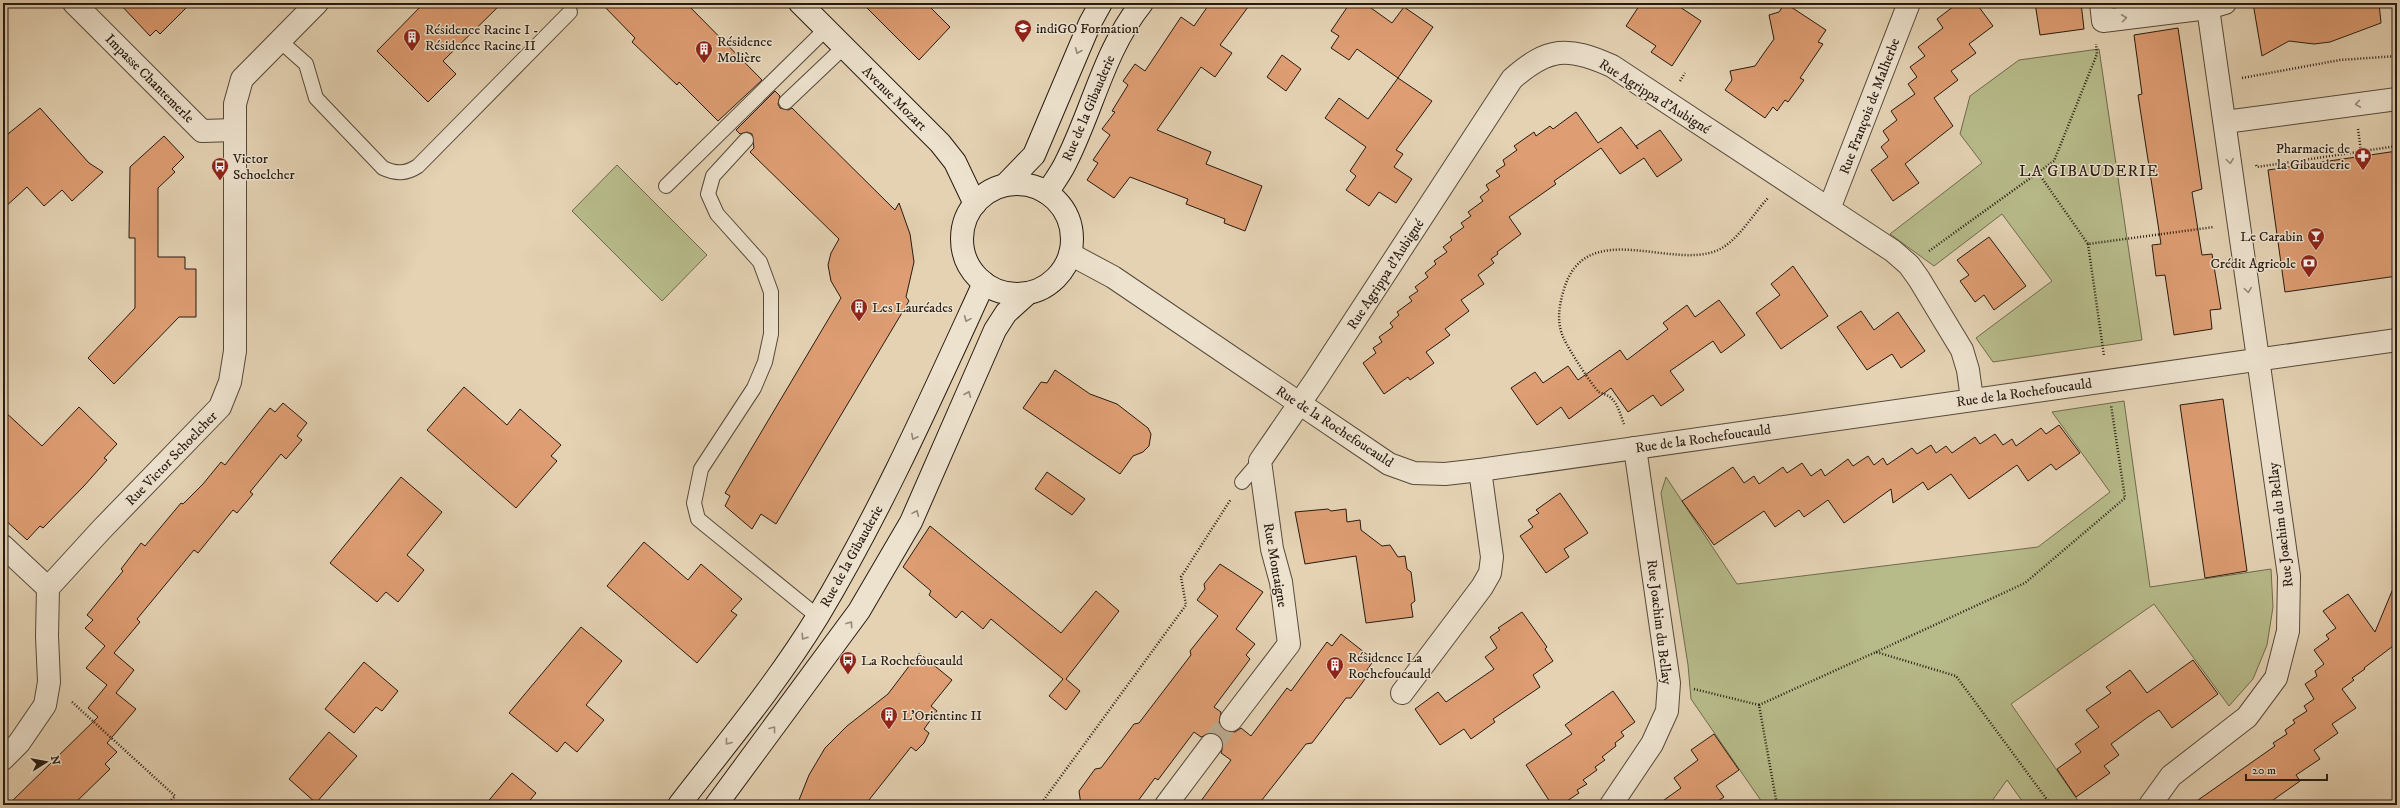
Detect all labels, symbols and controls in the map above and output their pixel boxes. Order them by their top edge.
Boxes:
one-way arrow [2121,14,2127,23]
school or university icon: indiGO Formation [1013,18,1033,43]
place label: indiGO Formation [1036,20,1140,38]
place label: Résidence Racine I - Résidence Racine II [425,21,539,55]
building icon: Résidence Racine I - Résidence Racine II [402,27,422,52]
street label: Impasse Chantemerle [101,30,198,127]
place label: Résidence Molière [717,33,772,67]
street label: Rue François de Malherbe [1836,35,1904,177]
building icon: Résidence Molière [694,39,714,64]
one-way arrow [1075,46,1083,54]
street label: Rue de la Gibauderie [1058,52,1120,164]
street label: Rue Agrippa d'Aubigné [1595,55,1714,139]
street label: Avenue Mozart [858,62,931,135]
one-way arrow [2355,99,2361,108]
place label: Pharmacie de la Gibauderie [2276,140,2350,174]
pharmacy icon: Pharmacie de la Gibauderie [2353,146,2373,171]
place label: Victor Schoelcher [232,150,296,184]
bus stop icon: Victor Schoelcher [210,156,230,181]
one-way arrow [2225,158,2234,164]
district label: LA GIBAUDERIE [2019,161,2159,181]
street label: Rue Agrippa d'Aubigné [1343,216,1428,333]
bar icon: Le Carabin [2306,226,2326,251]
place label: Le Carabin [2240,228,2304,246]
bank icon: Crédit Agricole [2299,253,2319,278]
place label: Crédit Agricole [2210,255,2296,273]
one-way arrow [2243,287,2252,293]
building icon: Les Lauréades [849,297,869,322]
place label: Les Lauréades [872,299,953,317]
one-way arrow [964,315,972,322]
street label: Rue de la Rochefoucauld [1955,375,2093,411]
street label: Rue de la Rochefoucauld [1272,382,1397,472]
one-way arrow [964,390,972,397]
street label: Rue Victor Schoelcher [122,407,222,510]
street label: Rue de la Rochefoucauld [1634,421,1772,457]
one-way arrow [911,433,918,441]
street label: Rue Joachim du Bellay [2264,461,2298,588]
street label: Rue de la Gibauderie [816,502,887,611]
one-way arrow [911,509,919,517]
street label: Rue Montaigne [1259,522,1291,609]
street label: Rue Joachim du Bellay [1642,559,1676,686]
one-way arrow [845,622,852,629]
one-way arrow [801,633,809,640]
place label: Résidence La Rochefoucauld [1348,649,1431,683]
bus stop icon: La Rochefoucauld [838,650,858,675]
place label: La Rochefoucauld [861,652,963,670]
building icon: Résidence La Rochefoucauld [1325,655,1345,680]
building icon: L'Orientine II [879,705,899,730]
place label: L'Orientine II [902,707,982,725]
one-way arrow [768,726,775,733]
one-way arrow [725,738,732,745]
north arrow [26,742,66,782]
text: N [47,755,63,766]
scale bar [2246,756,2327,782]
text: 20 m [2252,763,2276,778]

